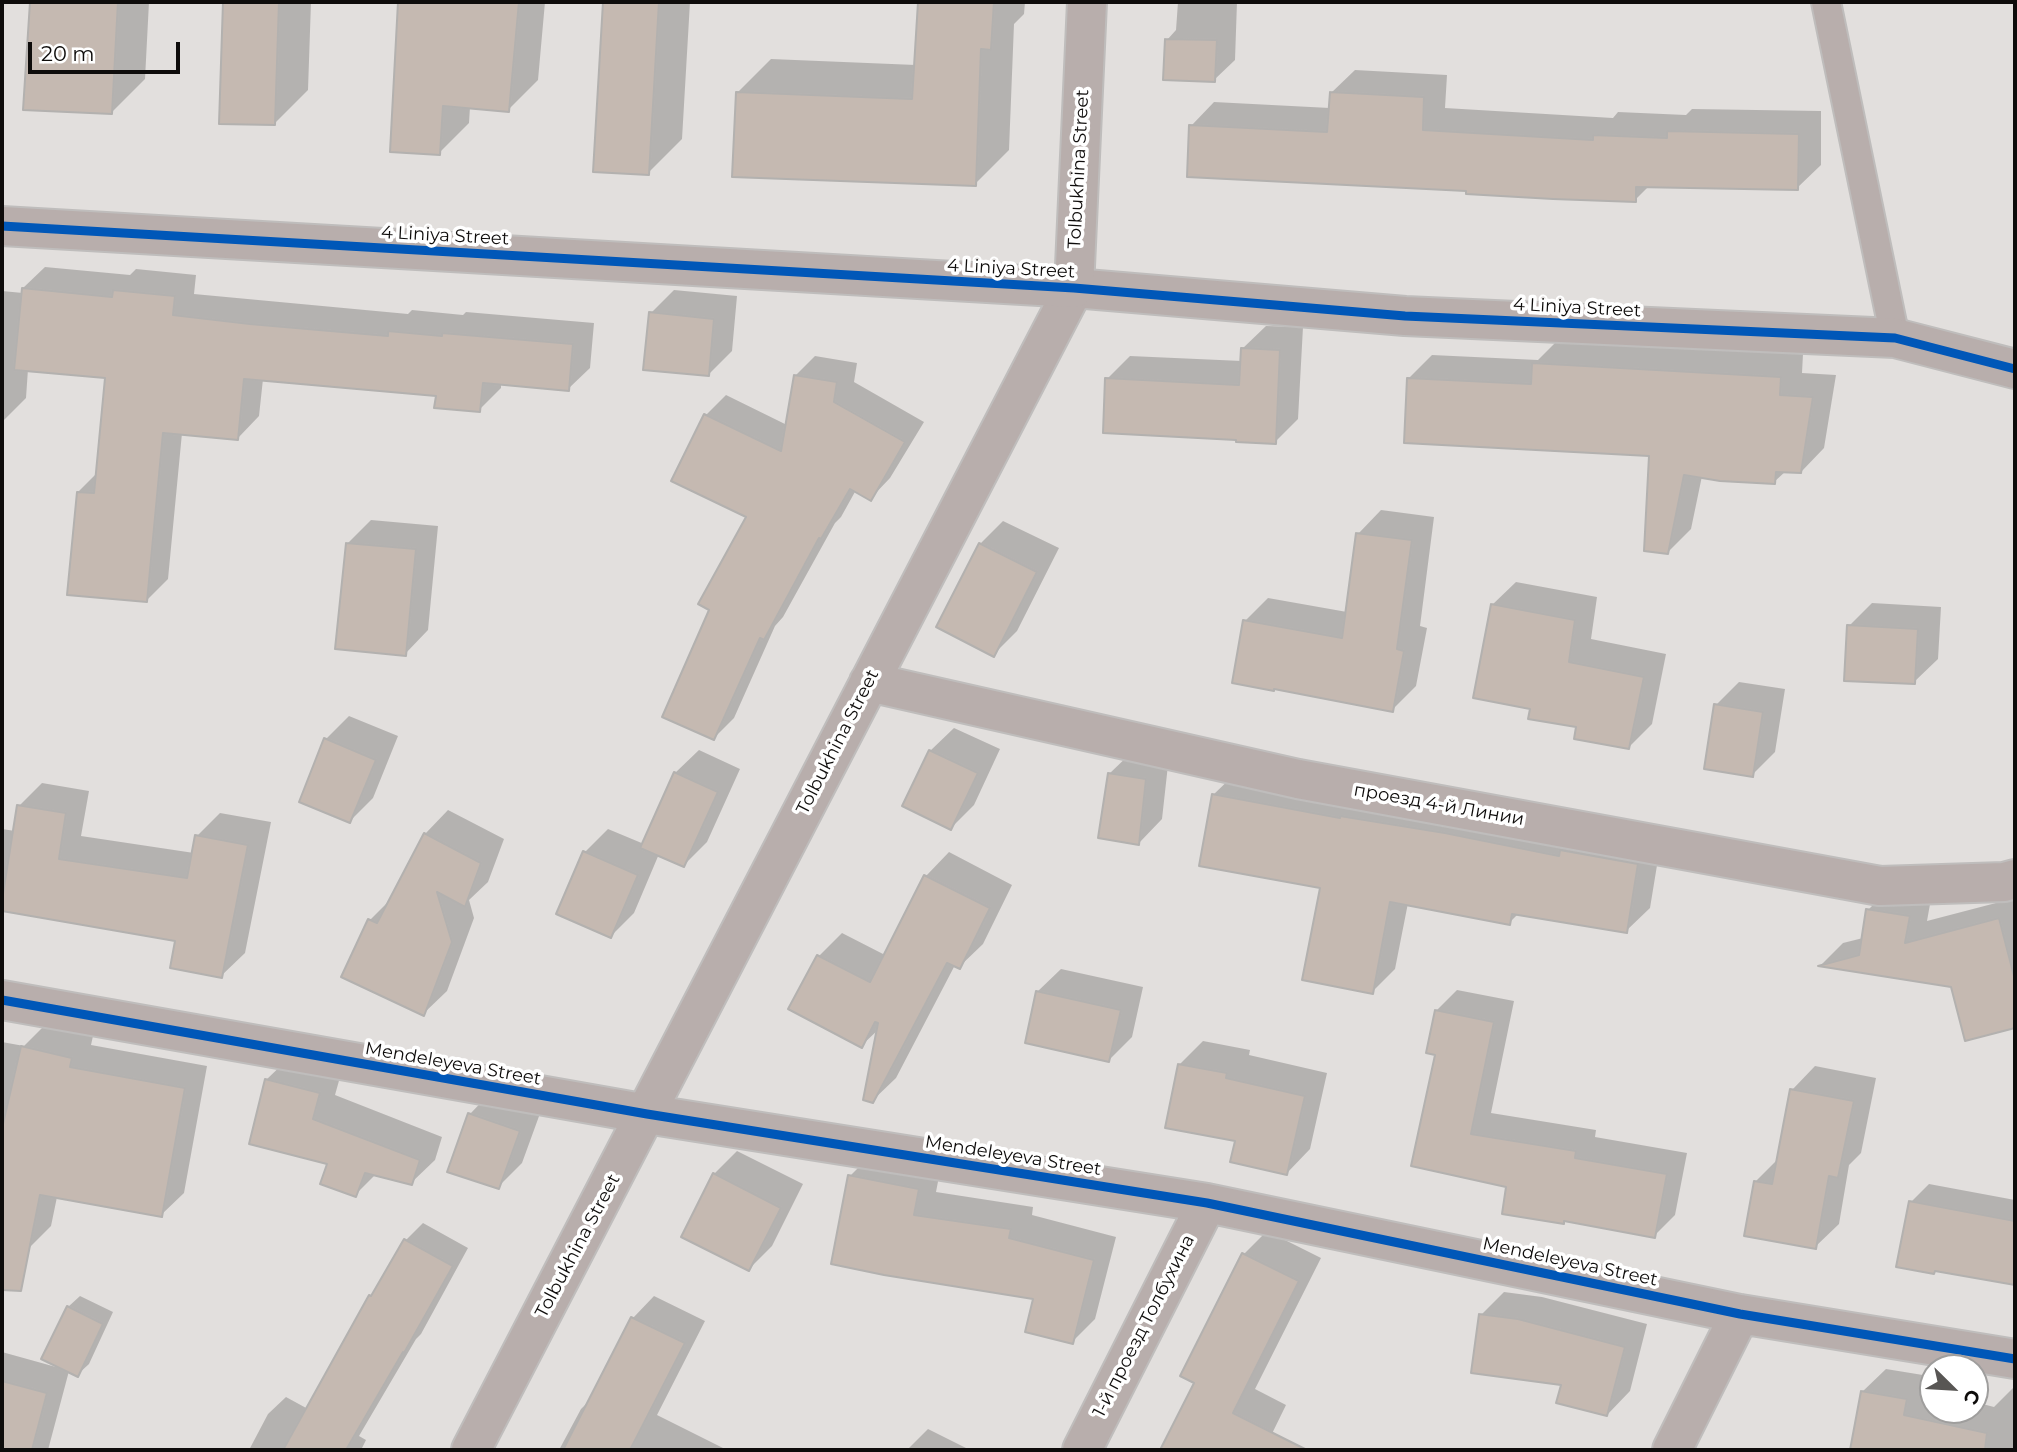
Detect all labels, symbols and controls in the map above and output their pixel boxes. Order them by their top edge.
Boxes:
scale bar [32,28,184,72]
text: 20 m [41,41,95,66]
street label: Tolbukhina Street [1064,89,1094,249]
street label: 4 Liniya Street [380,222,510,250]
street label: 4 Liniya Street [946,255,1076,283]
street label: 4 Liniya Street [1512,294,1642,322]
street label: Tolbukhina Street [792,666,884,818]
street label: проезд 4-й Линии [1352,779,1526,831]
street label: Mendeleyeva Street [363,1038,543,1090]
street label: Mendeleyeva Street [923,1131,1103,1181]
street label: Tolbukhina Street [531,1171,625,1321]
street label: 1-й проезд Толбухина [1089,1231,1199,1421]
street label: Mendeleyeva Street [1481,1233,1659,1291]
north arrow [1919,1354,1989,1424]
text: С [1959,1386,1985,1408]

